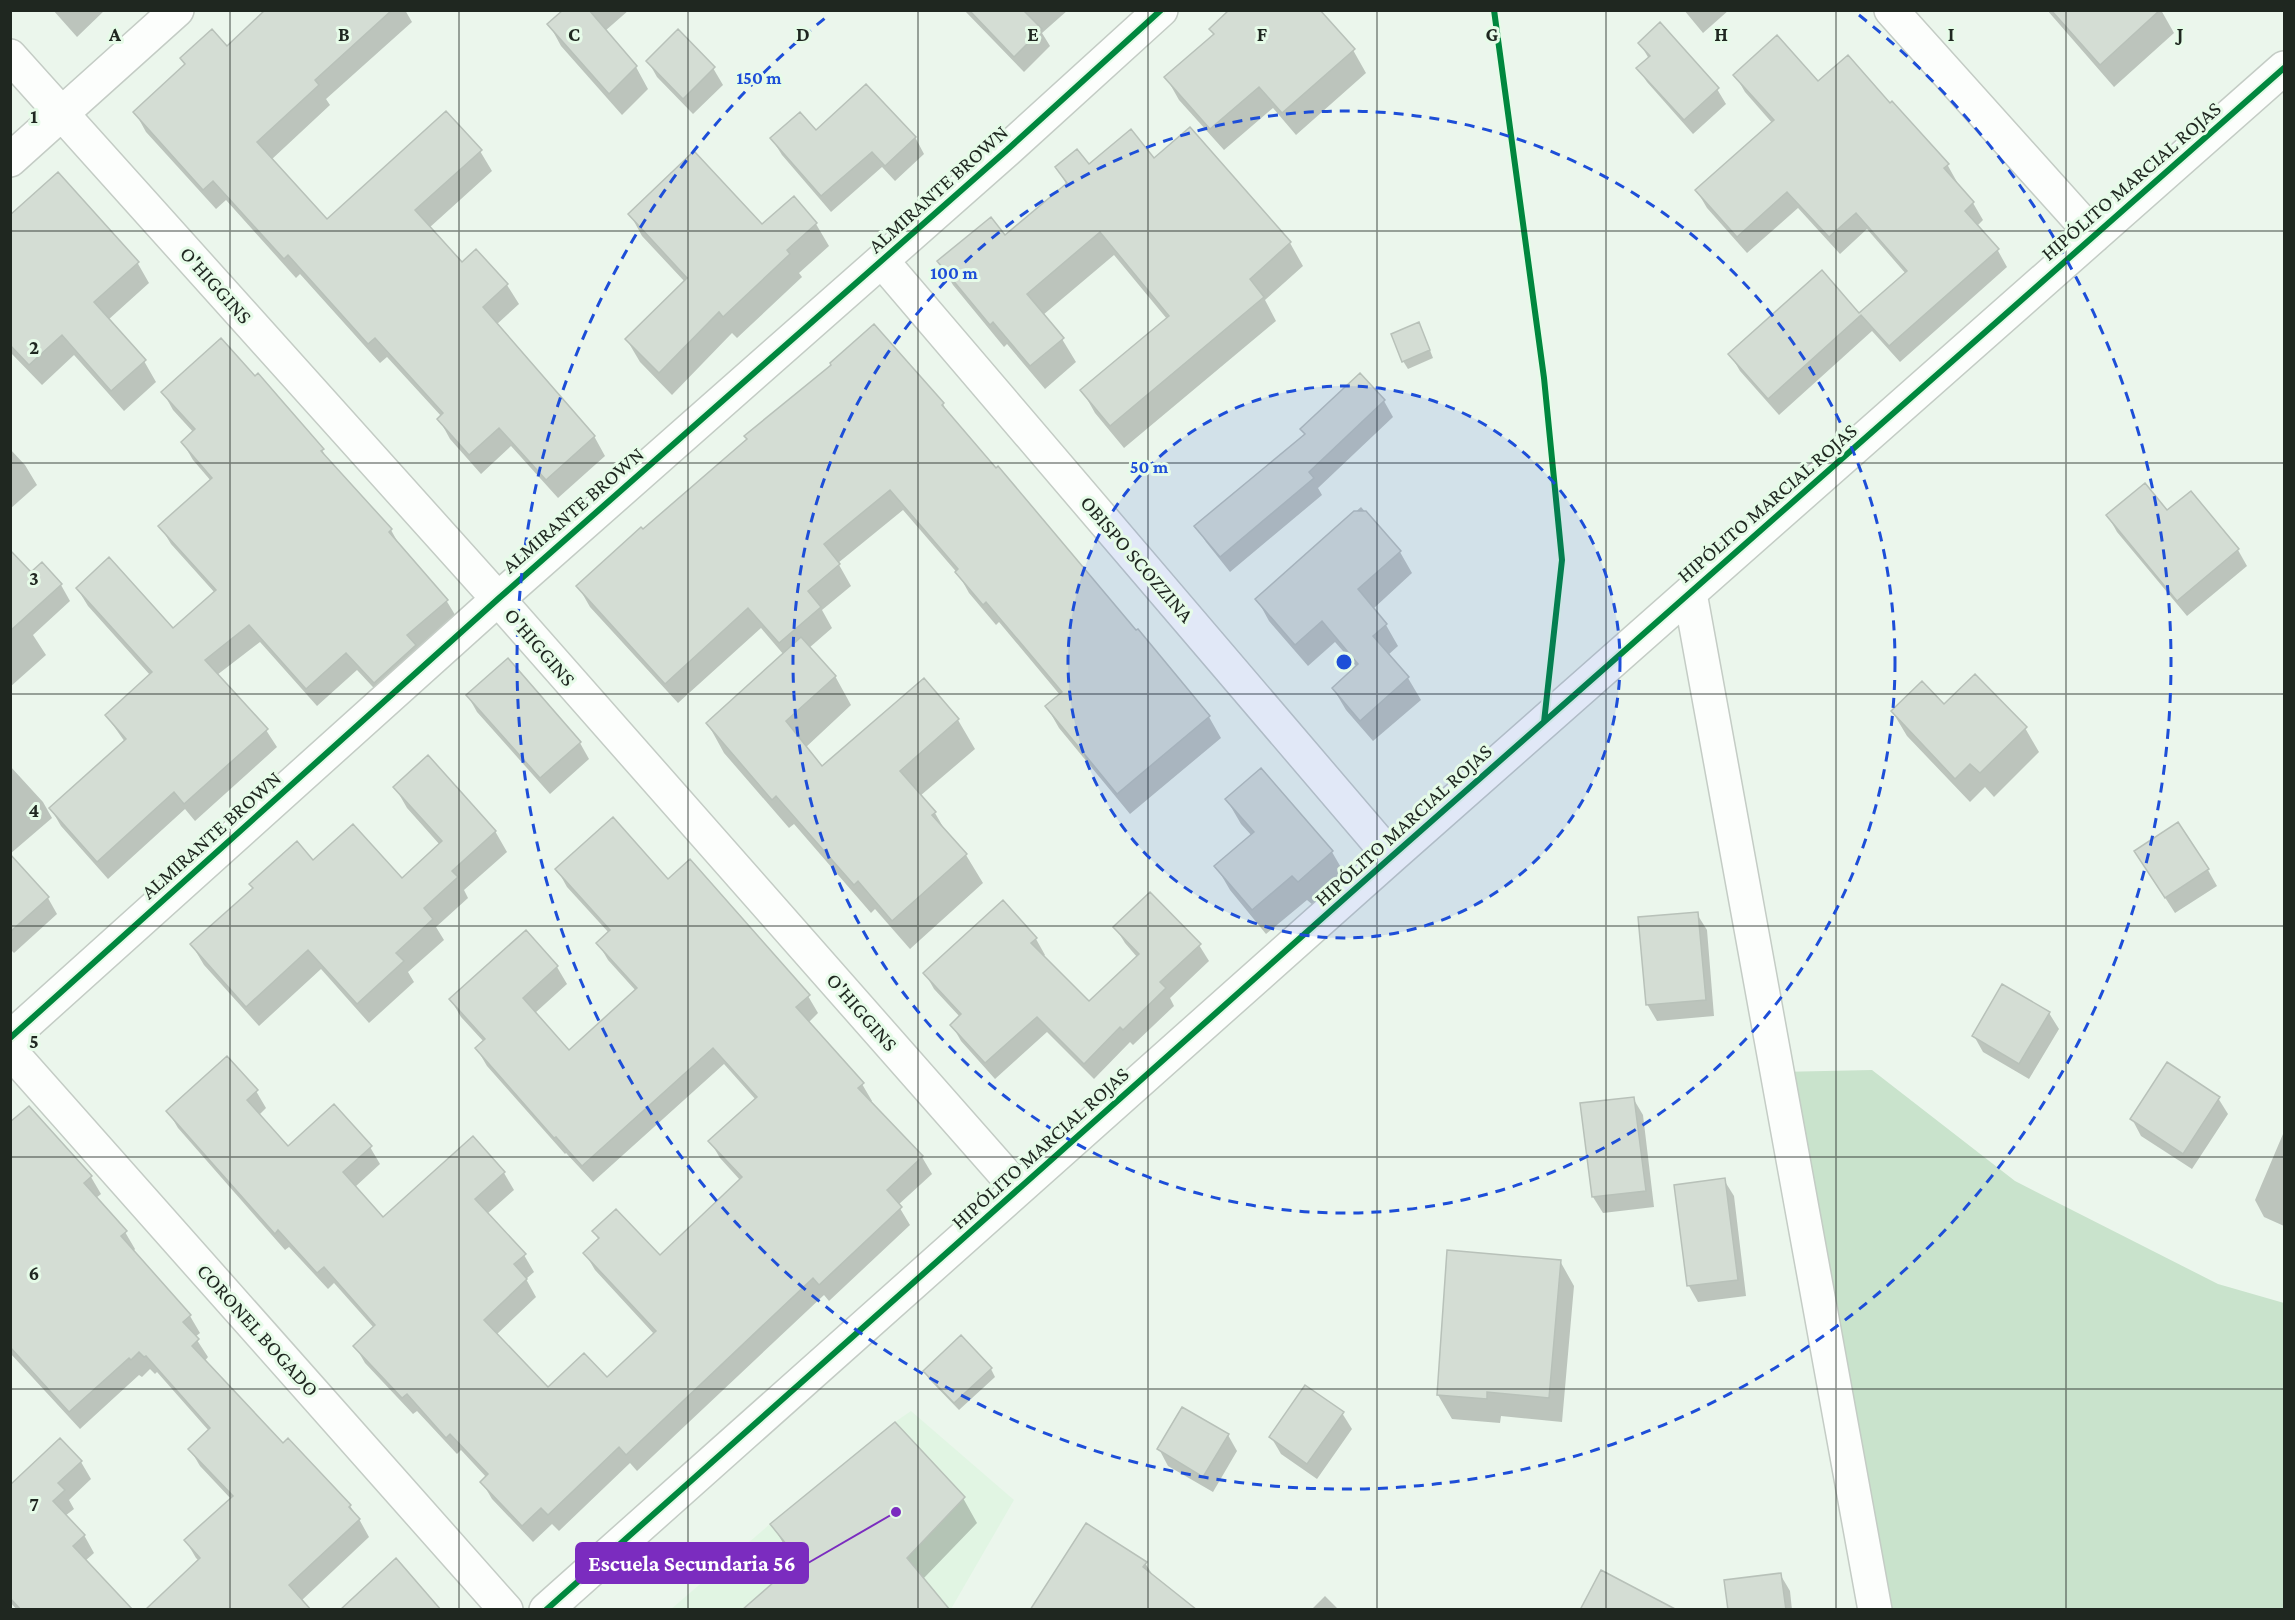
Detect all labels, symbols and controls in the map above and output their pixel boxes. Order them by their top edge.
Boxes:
text: A [108,23,122,45]
text: B [338,23,350,45]
text: C [568,23,580,45]
text: D [796,23,810,45]
text: E [1027,23,1039,45]
text: F [1257,23,1268,45]
text: G [1486,23,1499,45]
text: H [1714,23,1728,45]
text: I [1948,23,1955,45]
text: J [2175,23,2184,45]
text: 150 m [736,68,782,88]
street label: HIPÓLITO MARCIAL ROJAS [2036,96,2226,266]
text: 1 [30,105,38,127]
street label: ALMIRANTE BROWN [863,120,1013,258]
street label: O'HIGGINS [175,241,257,329]
text: 100 m [930,263,978,283]
text: 2 [29,336,39,358]
street label: HIPÓLITO MARCIAL ROJAS [1672,418,1862,588]
street label: ALMIRANTE BROWN [497,442,649,578]
text: 50 m [1130,457,1169,477]
street label: OBISPO SCOZZINA [1075,491,1199,627]
text: 3 [29,567,39,589]
street label: O'HIGGINS [500,603,581,691]
centre of rings [1334,652,1354,672]
street label: HIPÓLITO MARCIAL ROJAS [1309,739,1497,911]
street label: ALMIRANTE BROWN [136,766,286,904]
text: 4 [29,799,40,821]
street label: O'HIGGINS [822,968,903,1056]
text: 5 [29,1030,39,1052]
street label: HIPÓLITO MARCIAL ROJAS [946,1062,1134,1234]
street label: CORONEL BOGADO [192,1259,324,1401]
text: 6 [29,1262,39,1284]
text: 7 [29,1493,39,1515]
callout: Escuela Secundaria 56 [576,1543,808,1583]
text: Escuela Secundaria 56 [588,1551,796,1576]

